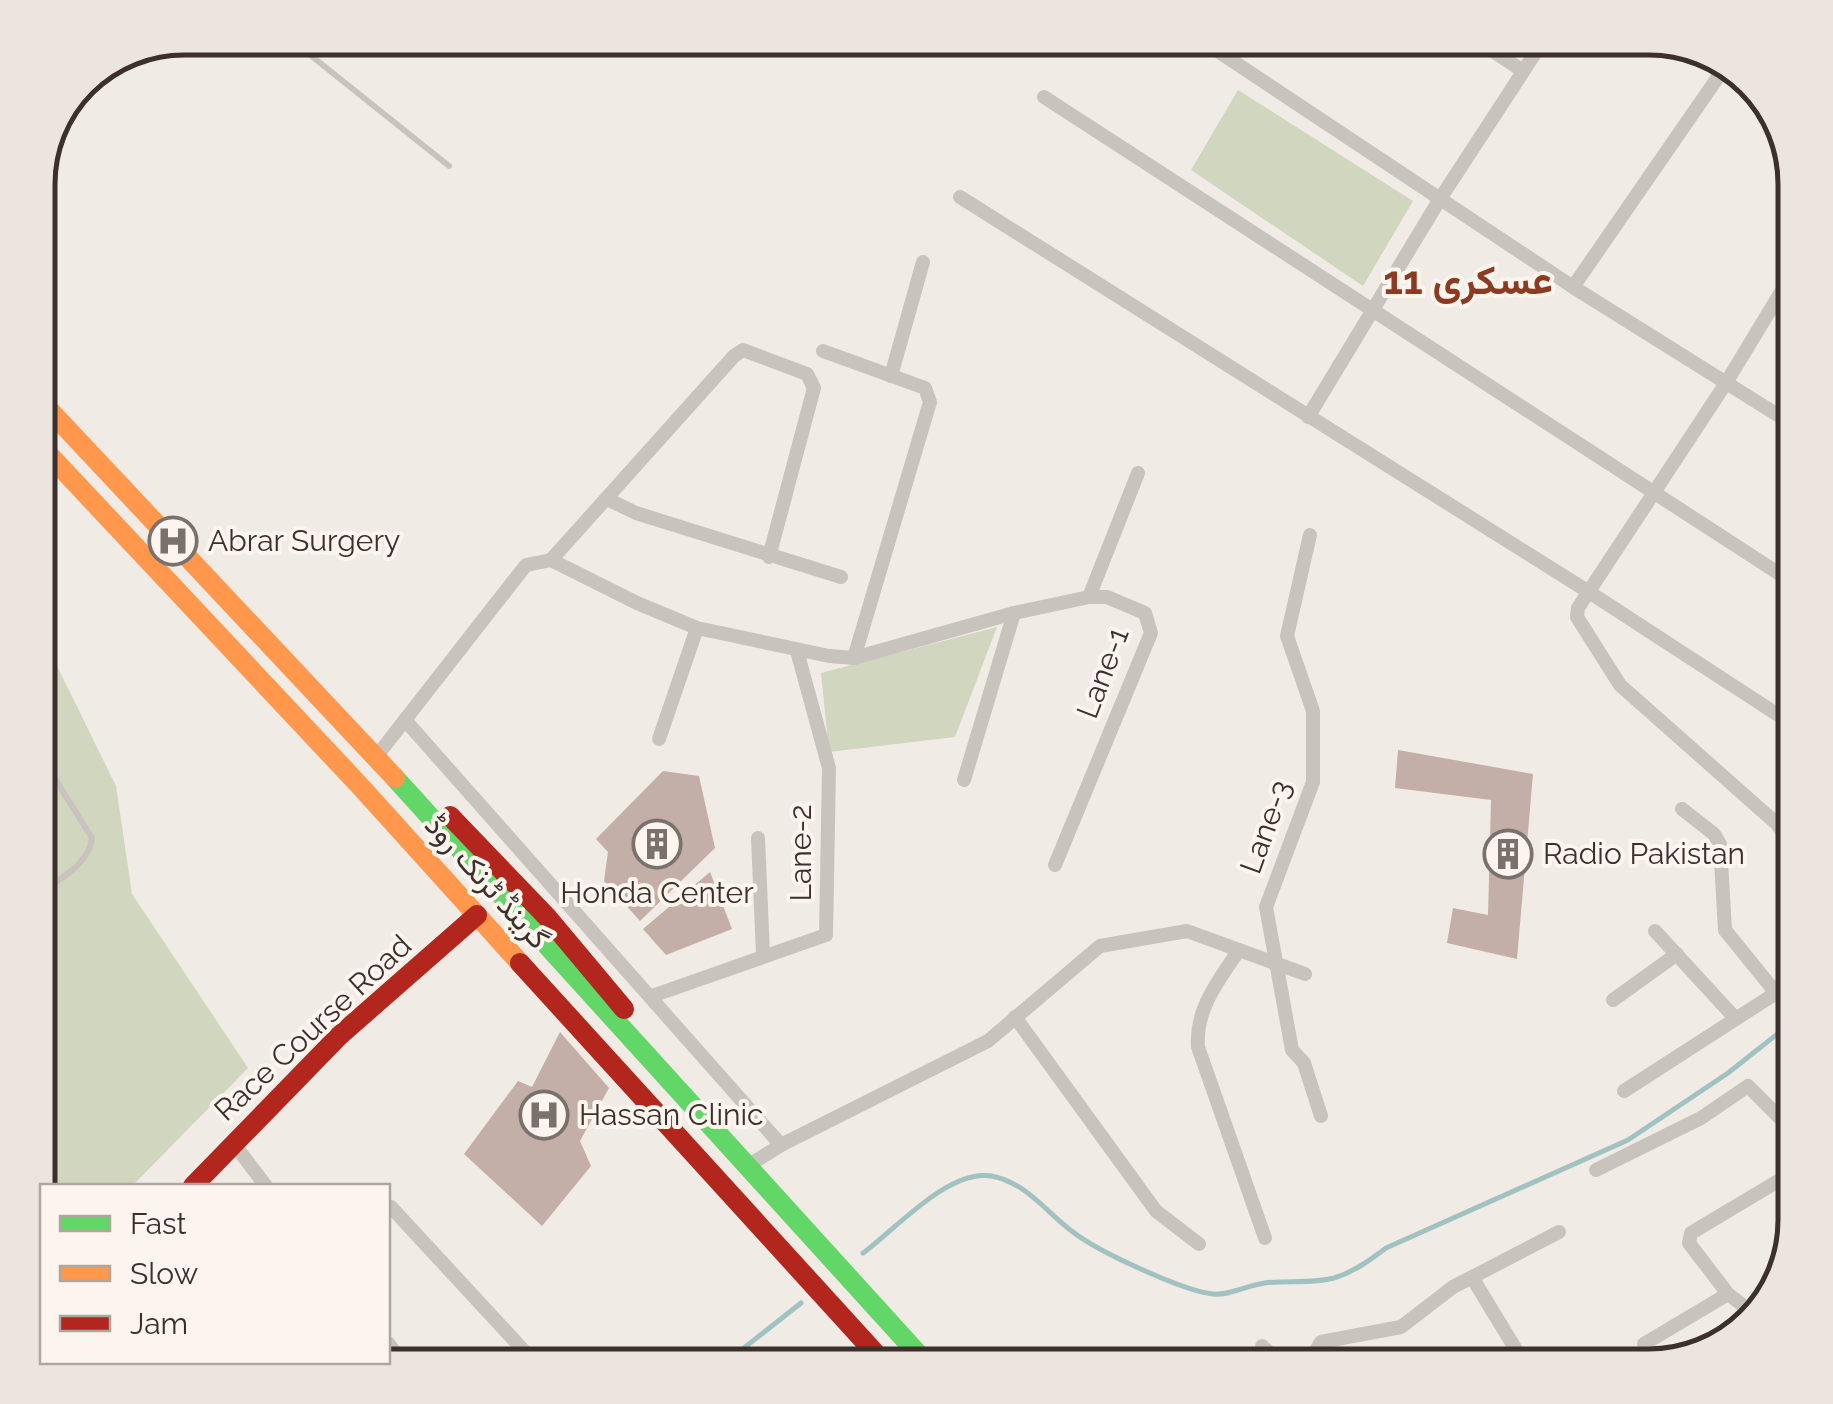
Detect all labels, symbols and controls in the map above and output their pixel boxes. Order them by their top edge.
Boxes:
district label: عسکری 11 [1383,256,1553,305]
hospital icon: Abrar Surgery [147,515,199,567]
place label: Abrar Surgery [208,523,400,558]
street label: Lane-1 [1069,622,1136,723]
street label: Lane-3 [1233,775,1298,878]
street label: Lane-2 [783,804,818,902]
street label: گرینڈ ٹرنک روڈ [417,807,557,957]
building icon: Honda Center [631,818,683,870]
building icon: Radio Pakistan [1482,828,1534,880]
place label: Radio Pakistan [1543,836,1745,871]
place label: Honda Center [560,875,754,910]
street label: Race Course Road [207,928,418,1128]
hospital icon: Hassan Clinic [518,1089,570,1141]
place label: Hassan Clinic [579,1097,764,1132]
legend [40,1184,390,1364]
text: Fast [130,1206,187,1241]
text: Slow [130,1256,198,1291]
text: Jam [130,1306,188,1341]

